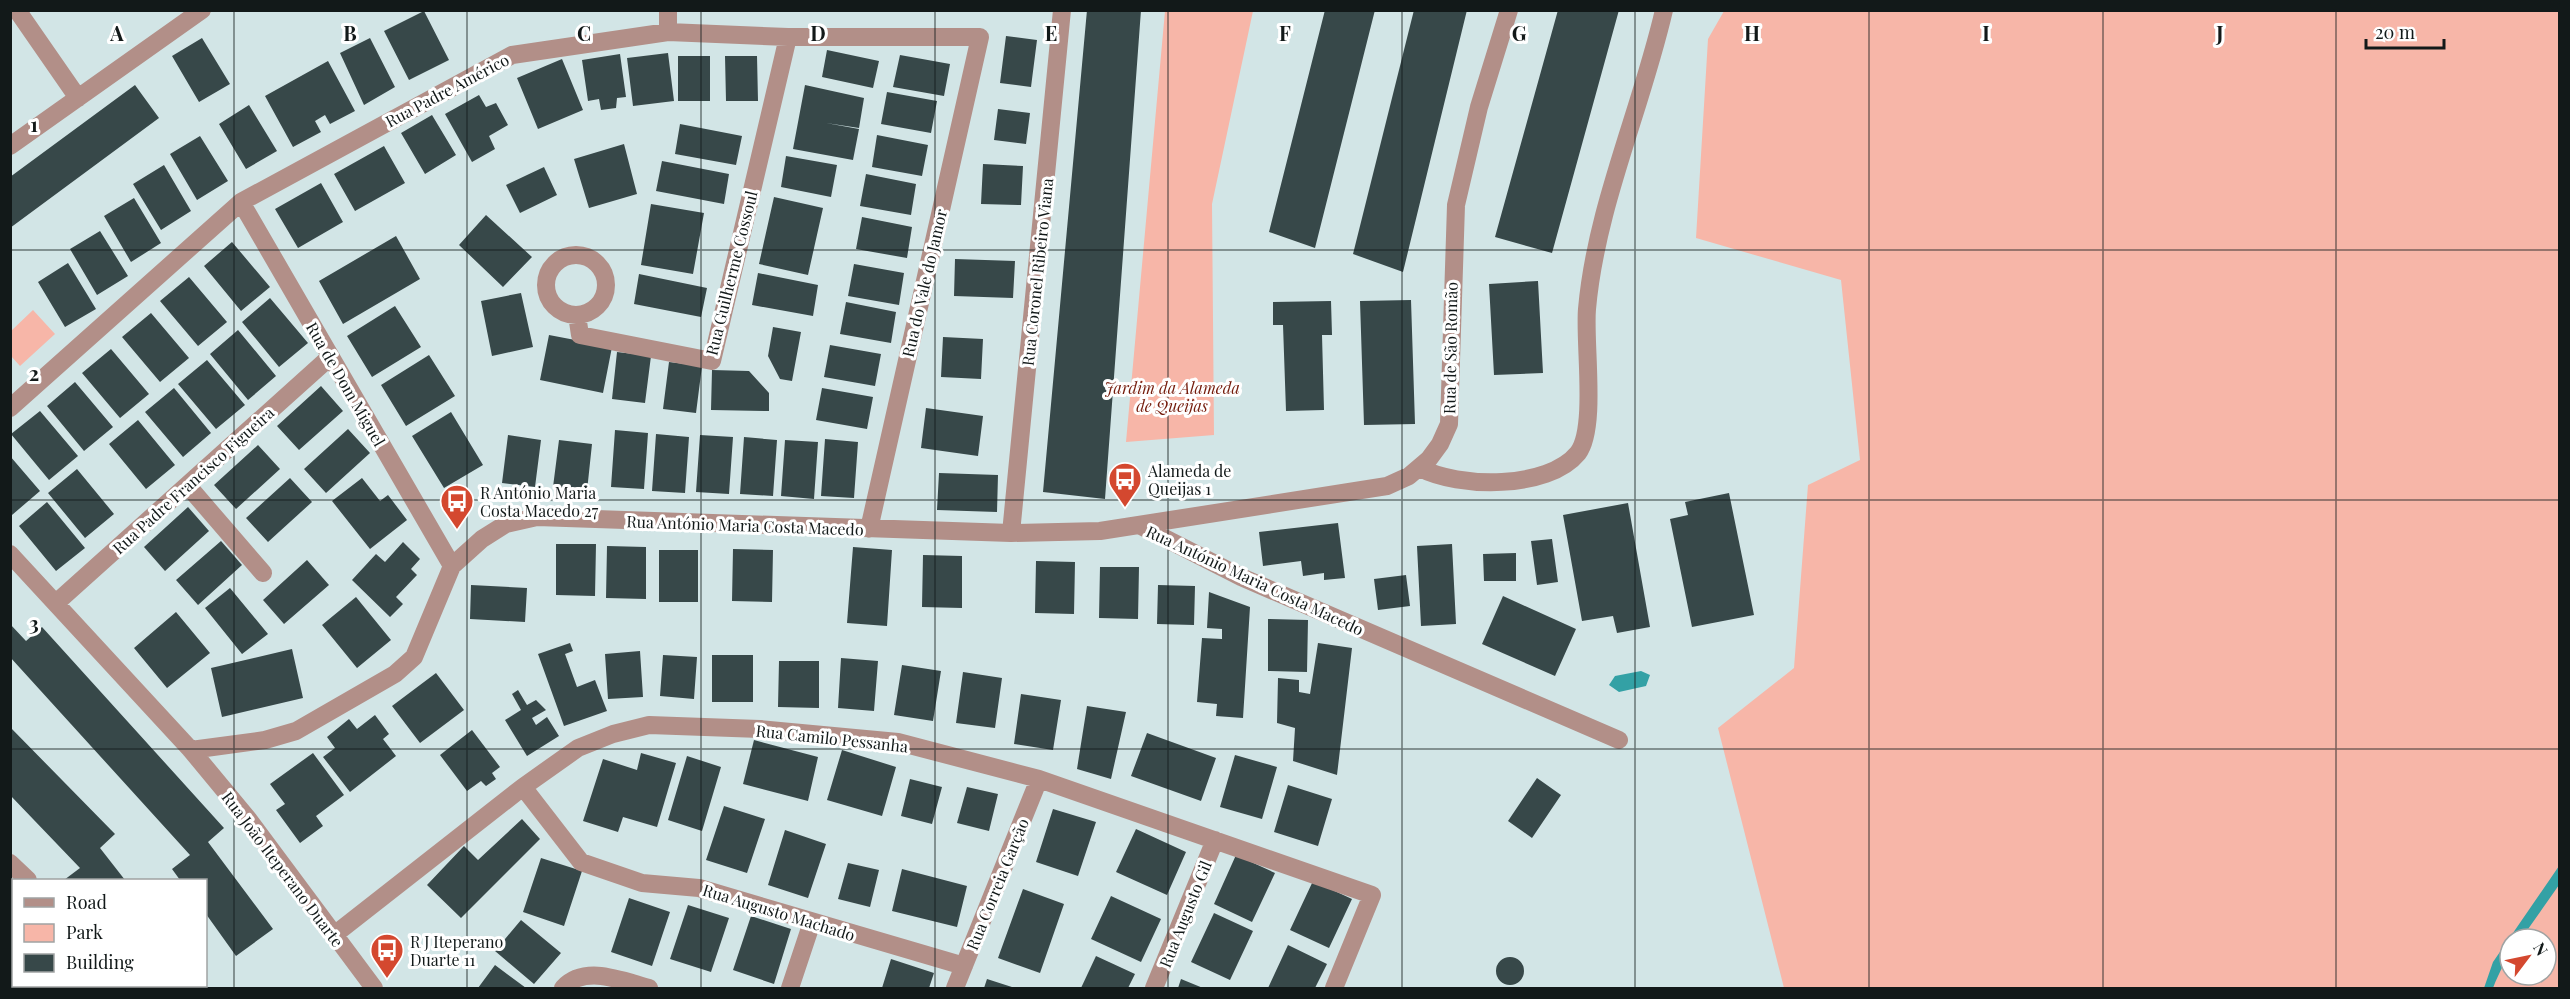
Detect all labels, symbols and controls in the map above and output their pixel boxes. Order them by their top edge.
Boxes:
scale bar [2366,12,2444,50]
text: A [109,19,124,46]
text: B [343,19,357,46]
text: C [577,19,591,46]
text: D [810,19,826,46]
text: E [1045,19,1057,46]
text: F [1279,19,1291,46]
text: G [1512,19,1527,46]
text: H [1744,19,1760,46]
text: I [1982,19,1990,46]
text: J [2215,19,2224,46]
text: 20 m [2375,20,2415,44]
street label: Rua Padre Américo [382,48,513,131]
text: 1 [30,110,38,137]
street label: Rua Coronel Ribeiro Viana [1017,177,1057,367]
street label: Rua Guilherme Cossoul [700,188,762,357]
street label: Rua do Vale do Jamor [897,207,951,359]
street label: Rua de São Romão [1438,281,1462,414]
street label: Rua de Dom Miguel [302,318,390,450]
text: 2 [29,359,39,386]
park label: Jardim da Alameda de Queijas [1104,377,1240,416]
street label: Rua Padre Francisco Figueira [108,402,278,558]
place label: Alameda de Queijas 1 [1147,460,1231,499]
bus stop icon: Alameda de Queijas 1 [1107,461,1143,508]
place label: R António Maria Costa Macedo 27 [480,482,599,521]
bus stop icon: R António Maria Costa Macedo 27 [439,483,475,530]
street label: Rua António Maria Costa Macedo [626,510,864,540]
street label: Rua António Maria Costa Macedo [1143,520,1367,640]
text: 3 [29,609,39,636]
street label: Rua Camilo Pessanha [755,720,909,756]
street label: Rua João Iteperano Duarte [218,787,348,951]
street label: Rua Correia Garção [961,815,1033,953]
street label: Rua Augusto Gil [1154,857,1216,971]
legend [12,879,207,987]
street label: Rua Augusto Machado [700,879,858,945]
text: Road [66,890,107,914]
text: Park [66,920,103,944]
north arrow [2498,927,2558,987]
place label: R J Iteperano Duarte 11 [410,931,503,970]
bus stop icon: R J Iteperano Duarte 11 [369,932,405,979]
text: N [2529,938,2553,960]
text: Building [66,950,134,974]

